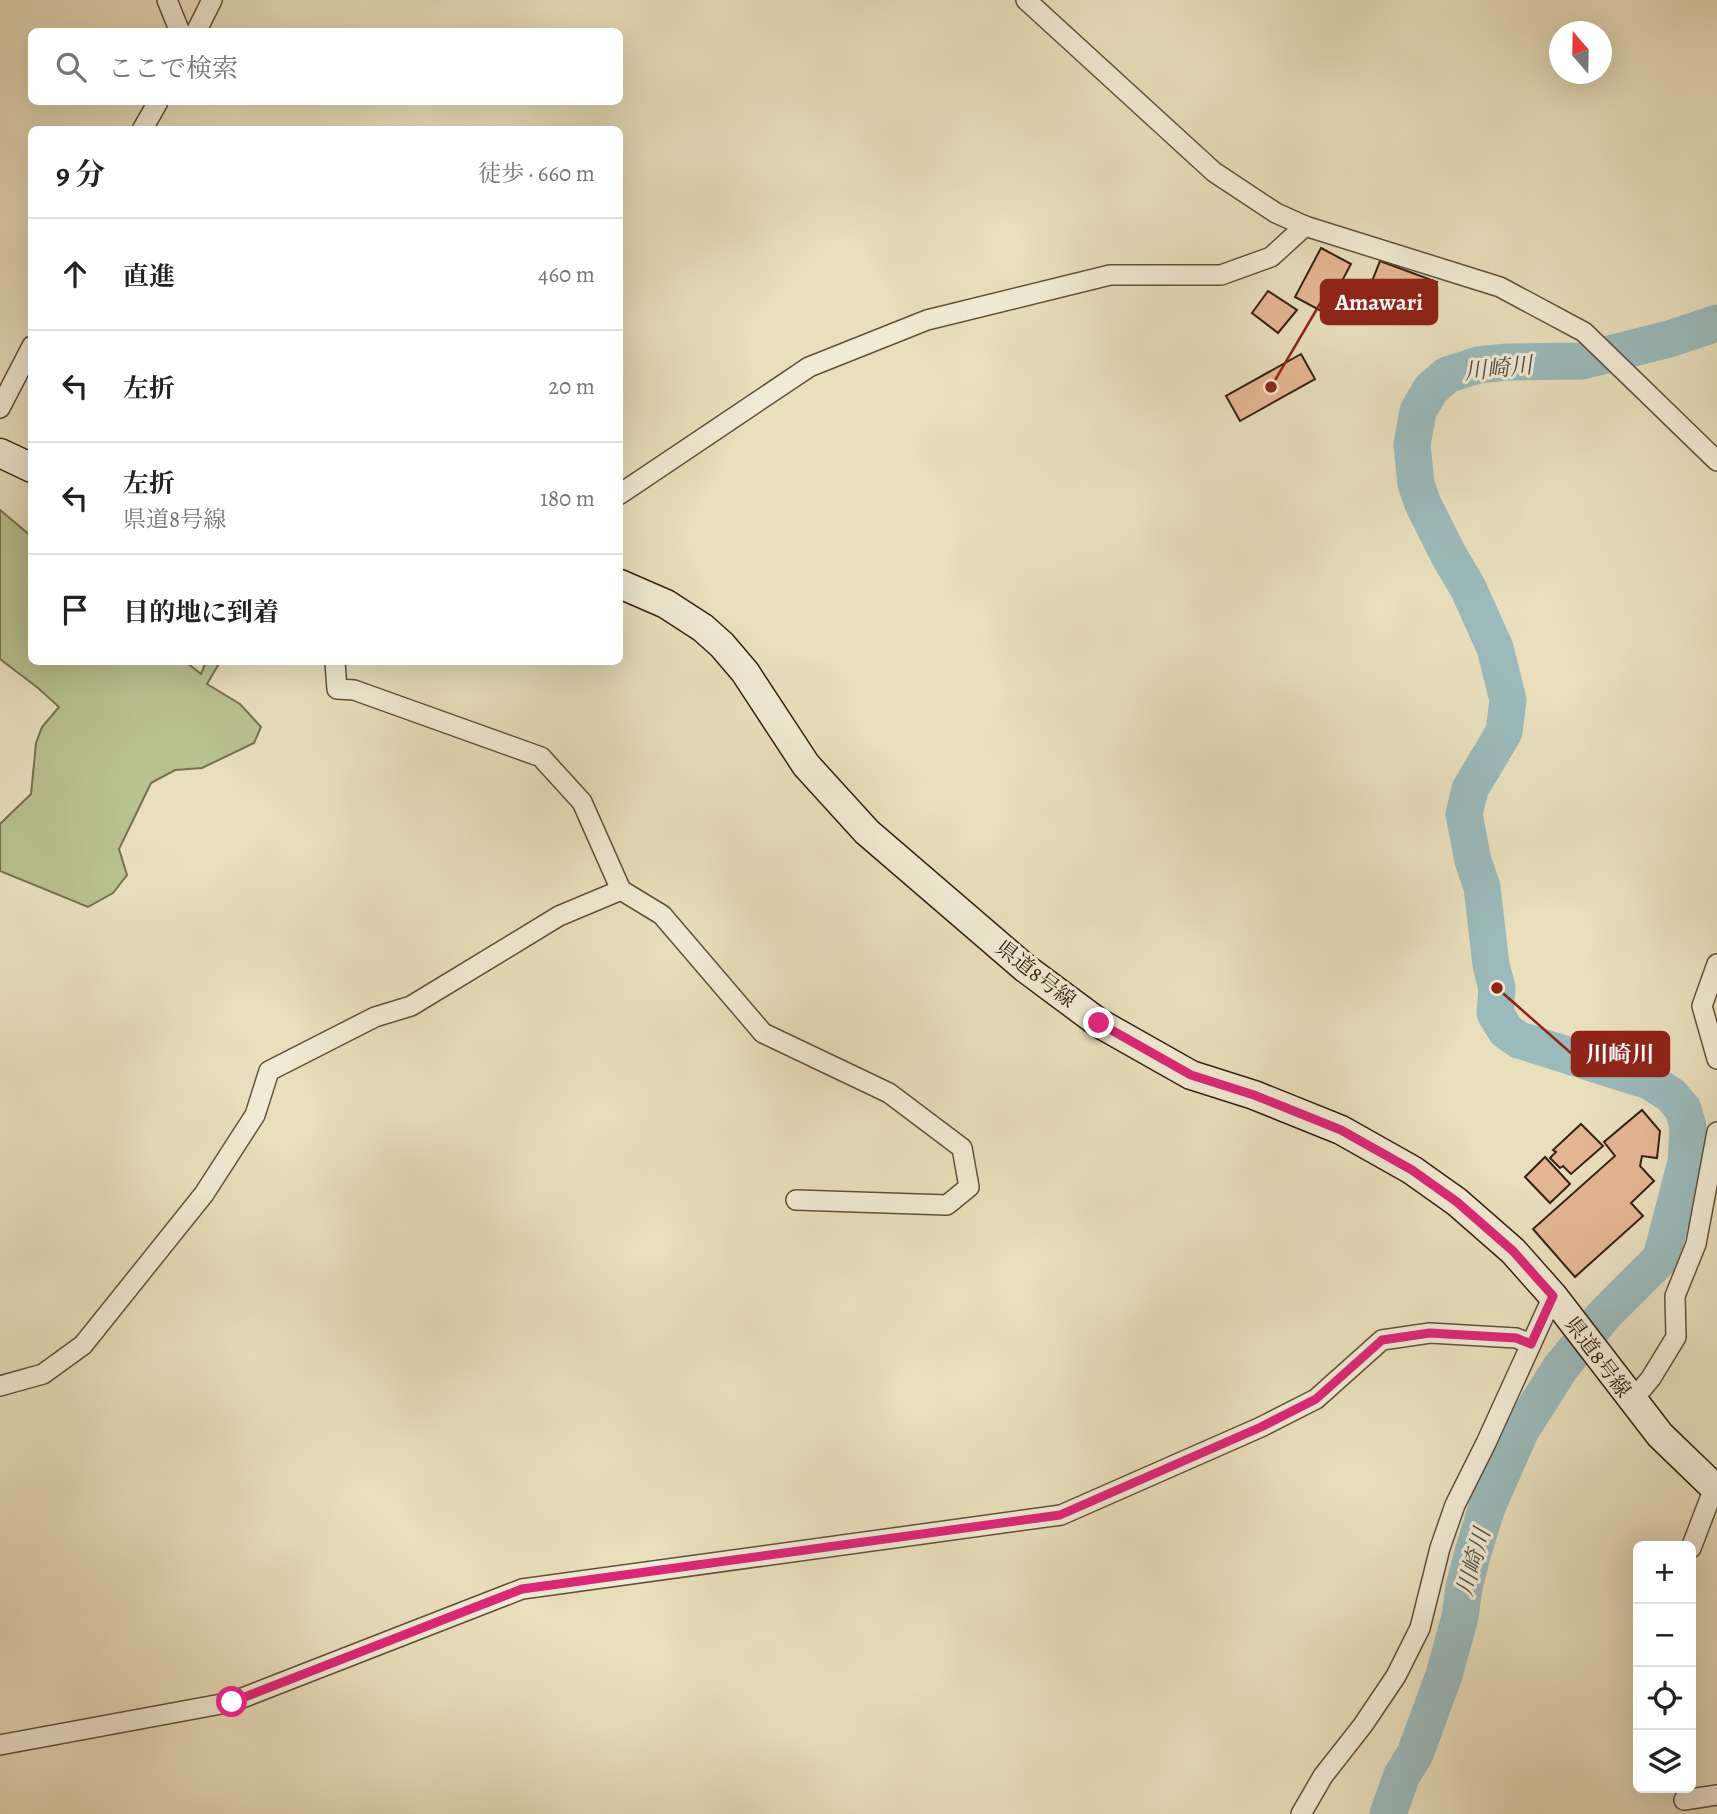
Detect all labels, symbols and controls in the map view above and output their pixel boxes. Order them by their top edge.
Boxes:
north arrow [1549,21,1612,84]
search box [28,28,623,105]
icon: search [52,48,90,86]
text: ここで検索 [108,51,238,86]
text: 9 分 [56,154,105,194]
text: 徒歩 · 660 m [478,158,595,189]
icon: ahead [56,255,94,293]
text: 直進 [123,259,175,294]
text: 460 m [538,259,595,290]
callout: Amawari [1321,280,1437,324]
text: Amawari [1334,287,1423,318]
water label: 川崎川 [1462,349,1537,388]
icon: left [56,367,94,405]
text: 左折 [123,371,175,406]
text: 20 m [548,371,595,402]
text: 左折 [123,466,175,501]
icon: left [56,479,94,517]
text: 180 m [540,483,595,514]
text: 県道8号線 [123,504,226,535]
icon: arrive [56,591,94,629]
text: 目的地に到着 [123,595,279,630]
street label: 県道8号線 [990,934,1082,1014]
route end [1083,1007,1114,1038]
callout: 川崎川 [1572,1032,1669,1076]
text: 川崎川 [1586,1039,1655,1070]
street label: 県道8号線 [1558,1311,1638,1403]
water label: 川崎川 [1449,1522,1499,1600]
map controls [1633,1541,1696,1793]
button: + [1633,1541,1696,1604]
button: − [1633,1604,1696,1667]
button: locate [1633,1667,1696,1730]
route start [216,1686,247,1717]
button: layers [1633,1730,1696,1793]

